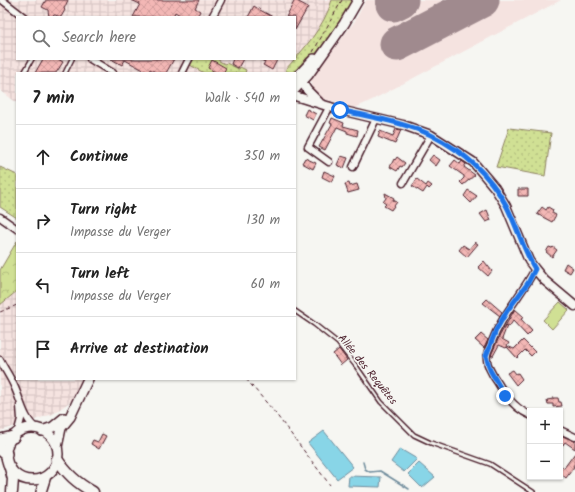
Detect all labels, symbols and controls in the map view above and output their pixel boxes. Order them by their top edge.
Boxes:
search box [16,16,296,60]
text: Search here [62,26,136,50]
icon: search [30,27,52,49]
text: 7 min [32,85,74,112]
text: Walk · 540 m [205,88,280,109]
route start [331,101,349,119]
text: Continue [70,145,128,169]
icon: ahead [32,146,54,168]
text: 350 m [244,146,280,167]
text: Turn right [70,198,137,222]
icon: right [32,210,54,232]
text: 130 m [246,210,280,231]
text: Impasse du Verger [70,222,170,243]
text: Turn left [70,262,130,286]
icon: left [32,274,54,296]
text: 60 m [251,274,280,295]
text: Impasse du Verger [70,286,170,307]
street label: Allée des Requêtes [333,330,402,409]
text: Arrive at destination [70,337,209,361]
icon: arrive [32,338,54,360]
route end [496,387,514,405]
map controls [527,408,563,480]
button: + [527,408,563,444]
button: − [527,444,563,480]

